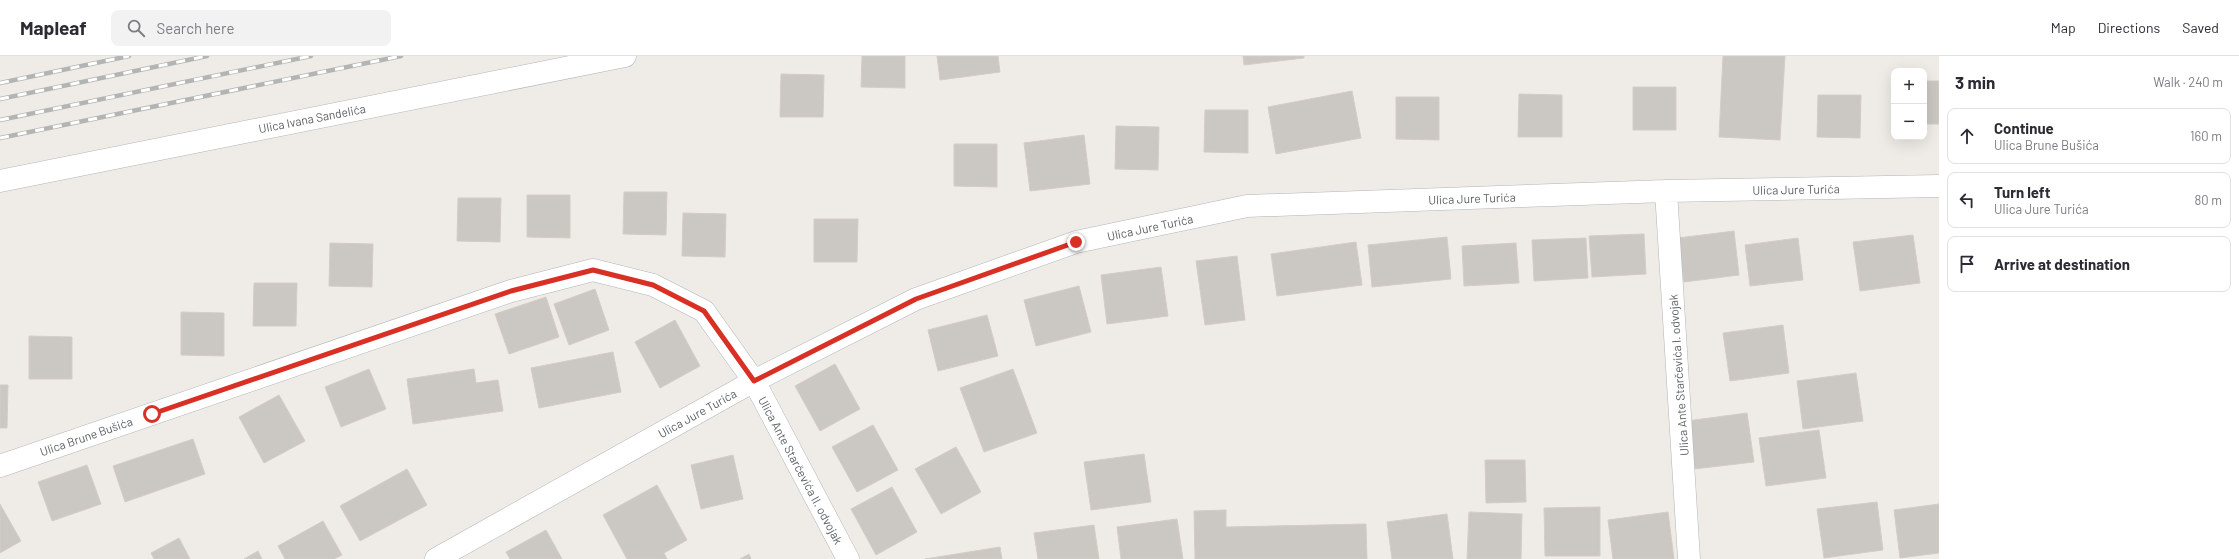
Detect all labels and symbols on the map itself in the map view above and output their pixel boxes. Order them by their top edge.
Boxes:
street label: Ulica Ivana Sandelića [257,101,367,135]
street label: Ulica Jure Turića [1752,181,1840,197]
street label: Ulica Jure Turića [1428,189,1516,207]
street label: Ulica Jure Turića [1106,211,1194,243]
route end [1067,233,1085,251]
street label: Ulica Ante Starčevića I. odvojak [1665,294,1691,456]
street label: Ulica Jure Turića [655,386,739,440]
street label: Ulica Ante Starčevića II. odvojak [756,394,846,546]
route start [143,405,161,423]
street label: Ulica Brune Bušića [38,414,134,458]

